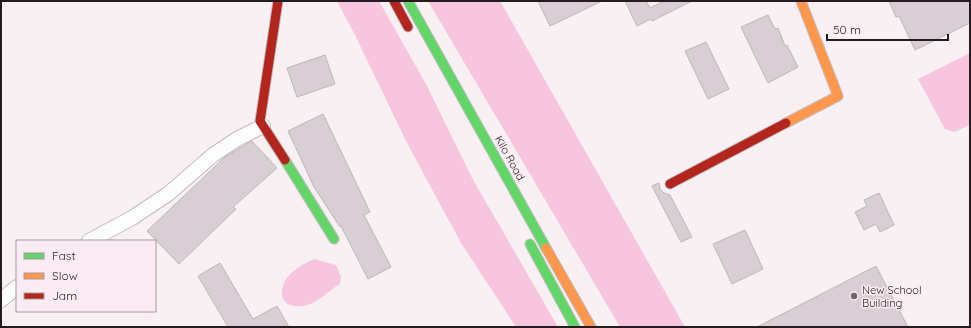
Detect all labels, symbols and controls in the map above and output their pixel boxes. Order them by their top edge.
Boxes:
scale bar [827,16,948,42]
text: 50 m [833,22,861,37]
street label: Kilo Road [492,133,528,183]
legend [16,240,156,312]
text: Fast [52,248,76,263]
text: Slow [52,268,78,283]
place label: New School Building [862,283,921,310]
text: Jam [52,288,77,303]
marker: New School Building [849,291,859,301]

